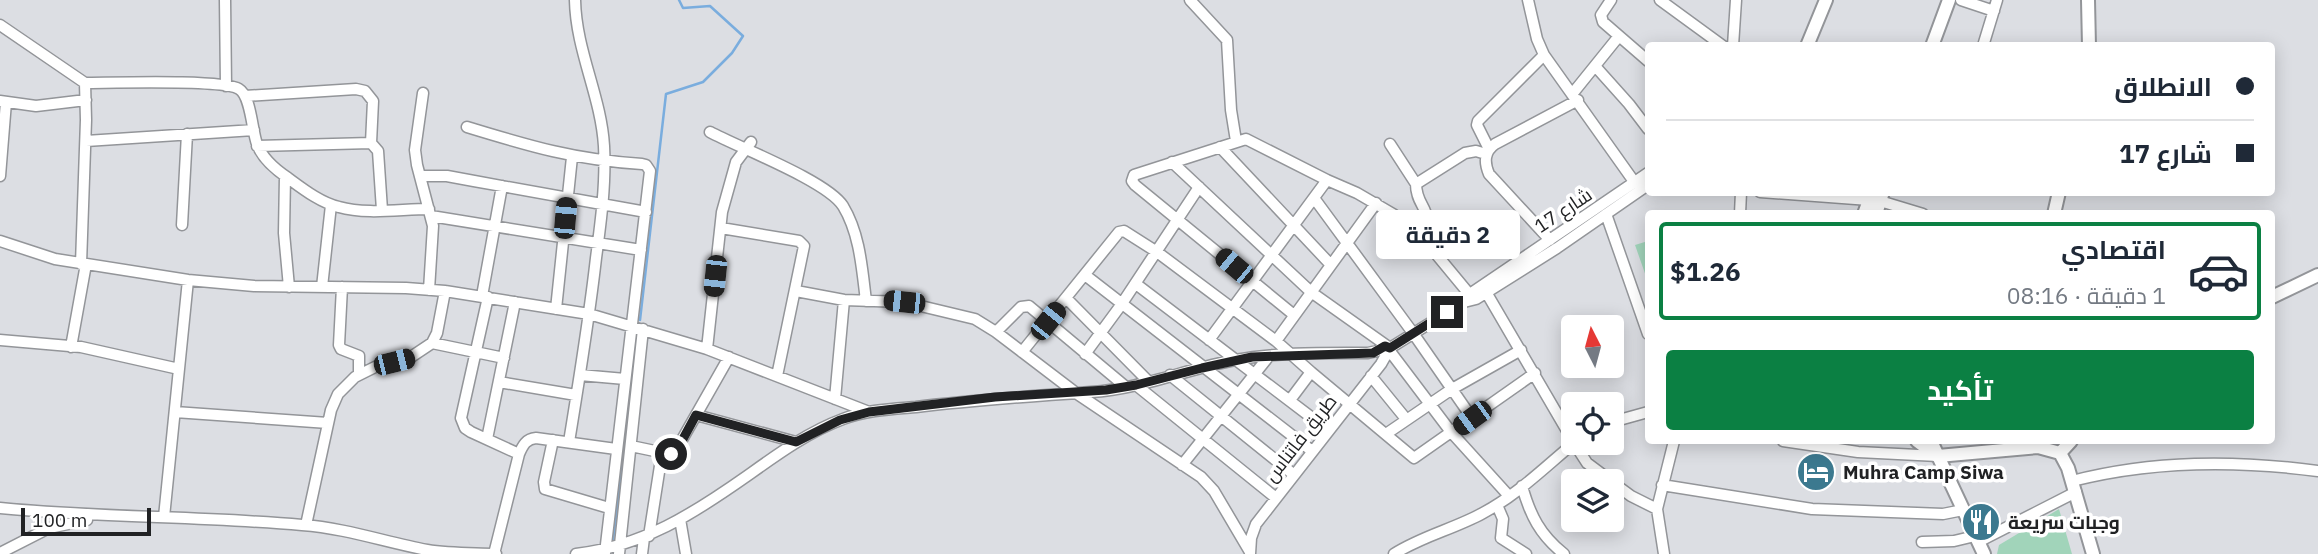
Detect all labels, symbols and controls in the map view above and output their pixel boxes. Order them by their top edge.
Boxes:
text: الانطلاق [2114,69,2212,103]
text: شارع 17 [2119,136,2212,170]
street label: شارع 17 [1530,182,1597,240]
car [553,196,578,240]
callout: 2 دقيقة [1375,210,1519,260]
text: 2 دقيقة [1406,219,1490,249]
text: اقتصادي [2061,232,2166,266]
icon: car [2187,240,2250,303]
car [1212,244,1257,288]
car [703,254,728,298]
text: $1.26 [1670,254,1741,288]
text: 1 دقيقة · 08:16 [2007,280,2166,310]
car [883,289,926,315]
route end [1431,296,1463,328]
car [1027,298,1070,344]
north arrow [1561,315,1624,378]
map controls [1561,315,1624,532]
car [372,347,417,377]
button: تأكيد [1666,350,2254,430]
street label: طريق فاتناس [1258,390,1342,487]
button: locate [1561,392,1624,455]
car [1449,397,1496,439]
route start [655,438,687,470]
hotel icon: Muhra Camp Siwa [1795,451,1837,493]
place label: Muhra Camp Siwa [1843,460,2004,484]
button: layers [1561,469,1624,532]
restaurant icon: وجبات سريعة [1960,501,2002,543]
scale bar [21,505,150,537]
text: 100 m [32,508,87,532]
place label: وجبات سريعة [2008,510,2120,534]

